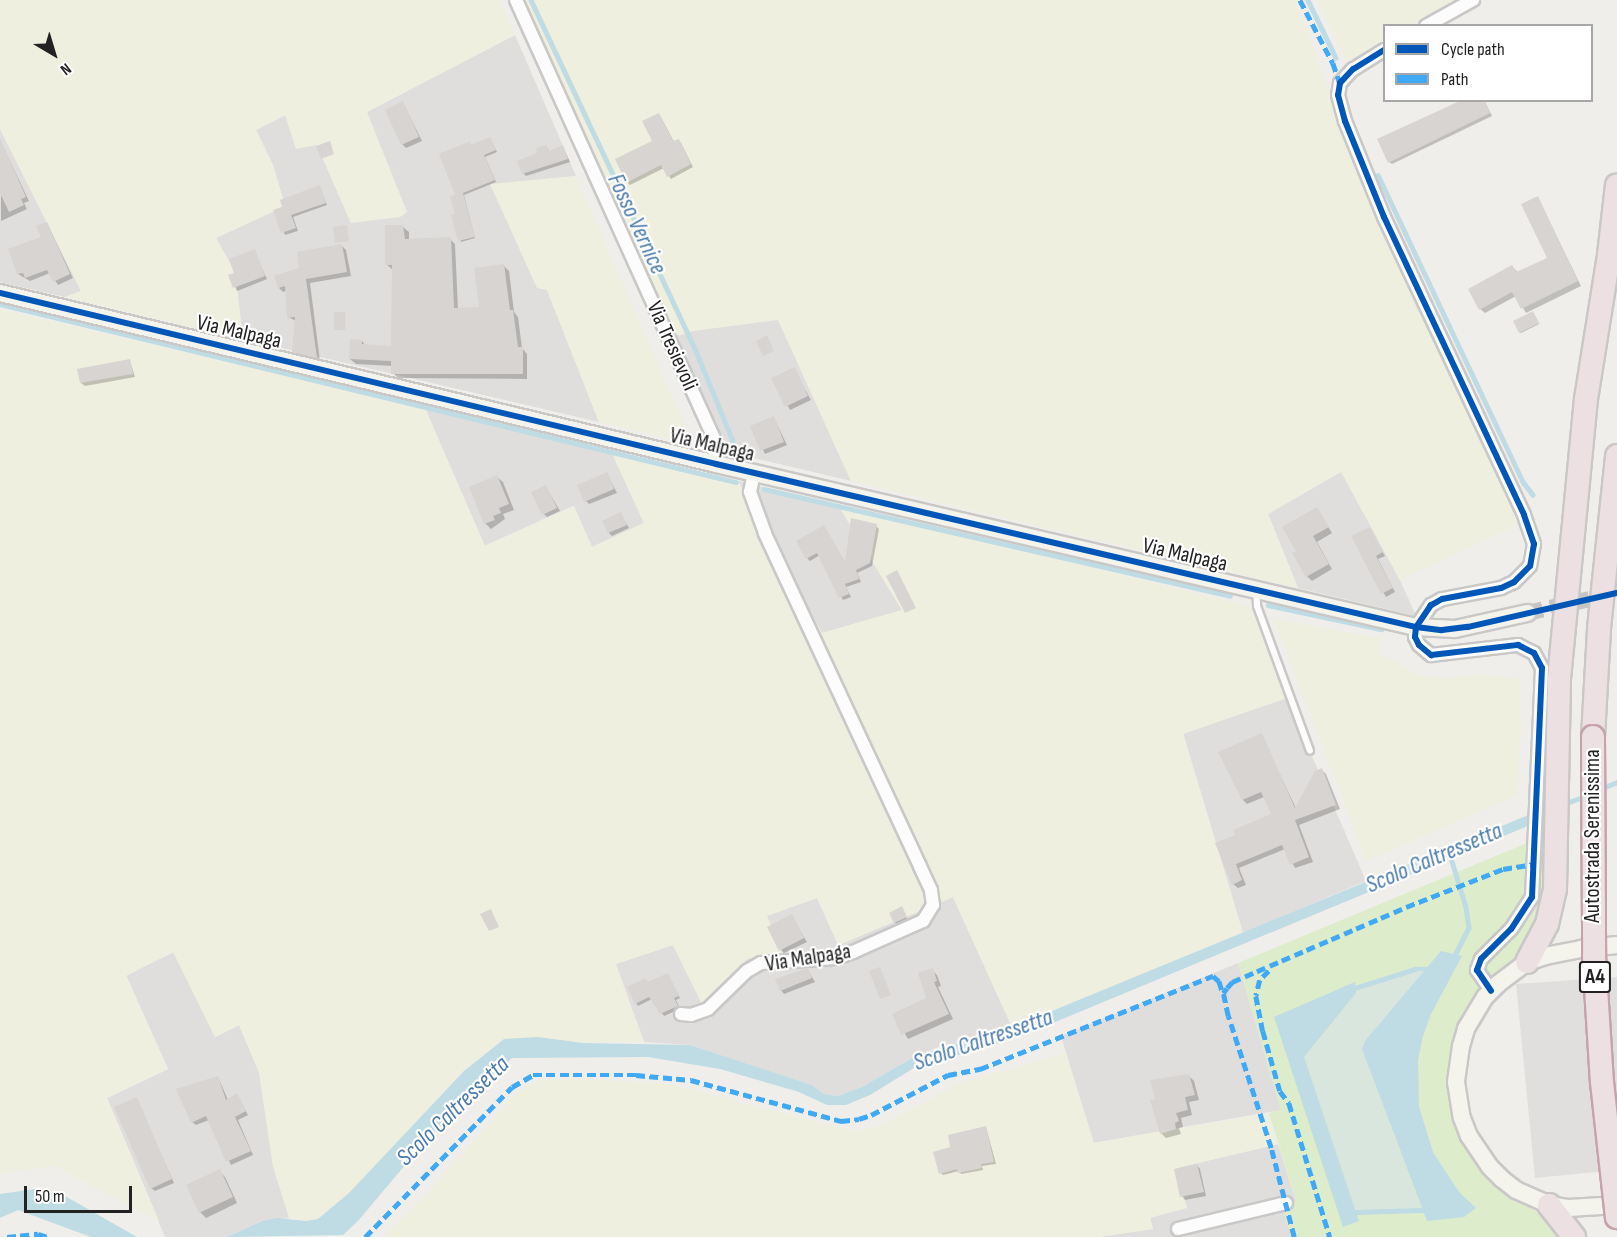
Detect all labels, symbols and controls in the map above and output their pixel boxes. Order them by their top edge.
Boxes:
north arrow [24,24,84,84]
legend [1383,24,1593,102]
text: Cycle path [1441,39,1505,60]
text: N [56,58,75,79]
text: Path [1441,69,1469,90]
water label: Fosso Vernice [601,169,673,279]
street label: Via Tresievoli [641,297,703,395]
street label: Via Malpaga [194,309,284,355]
street label: Via Malpaga [667,422,757,468]
street label: Via Malpaga [1140,532,1230,578]
street label: Autostrada Serenissima [1580,749,1606,923]
water label: Scolo Caltressetta [1362,816,1506,900]
street label: Via Malpaga [763,938,853,978]
road number: A4 [1578,959,1612,995]
water label: Scolo Caltressetta [910,1003,1056,1077]
water label: Scolo Caltressetta [391,1050,515,1172]
scale bar [27,1174,135,1212]
text: 50 m [35,1186,65,1207]

